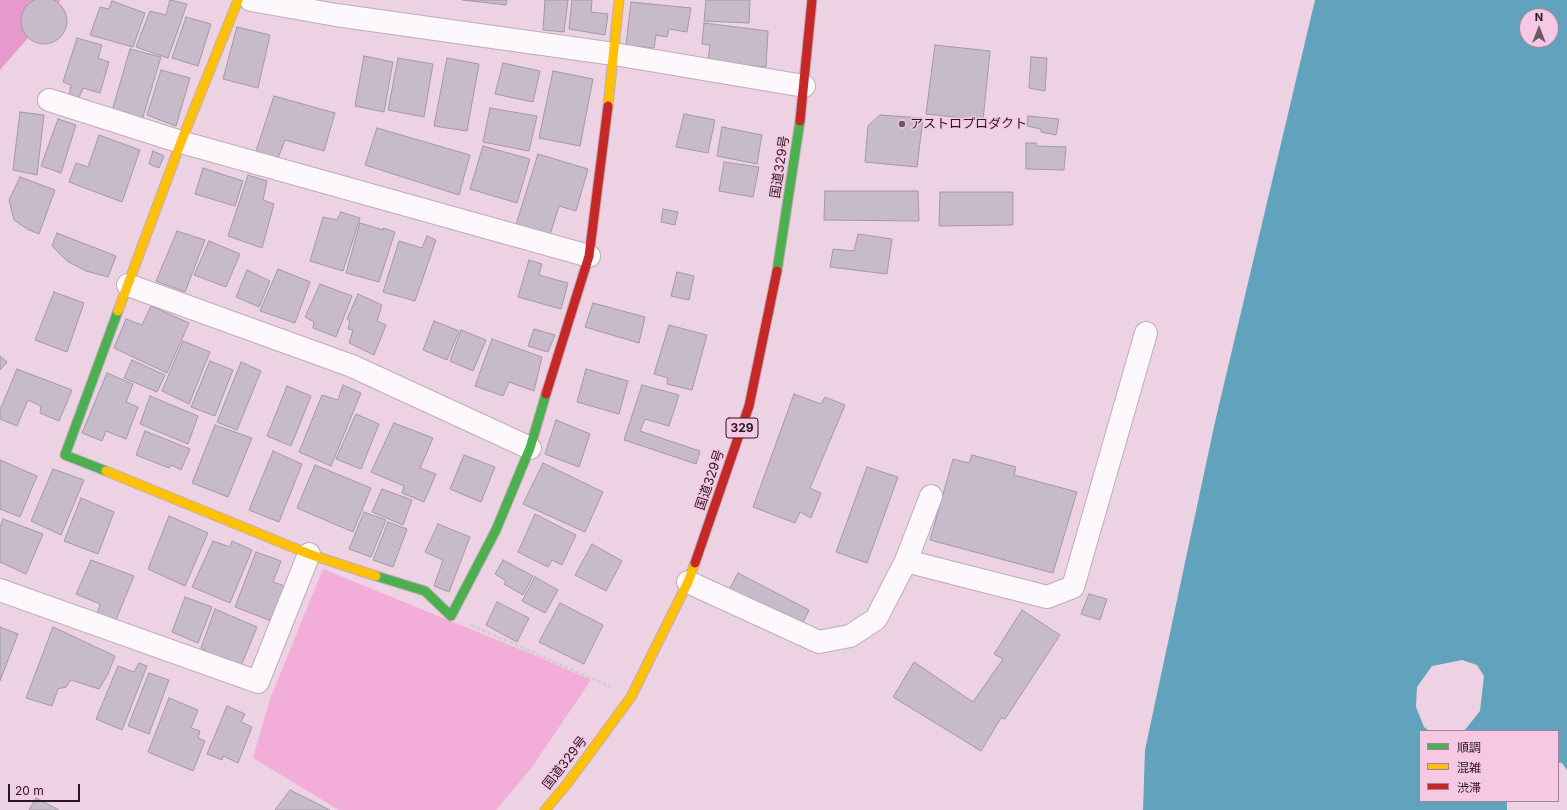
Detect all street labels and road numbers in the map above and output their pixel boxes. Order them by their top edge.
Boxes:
street label: 国道329号 [767,135,793,199]
road number: 329 [726,418,758,438]
street label: 国道329号 [692,448,728,512]
street label: 国道329号 [539,733,591,793]

